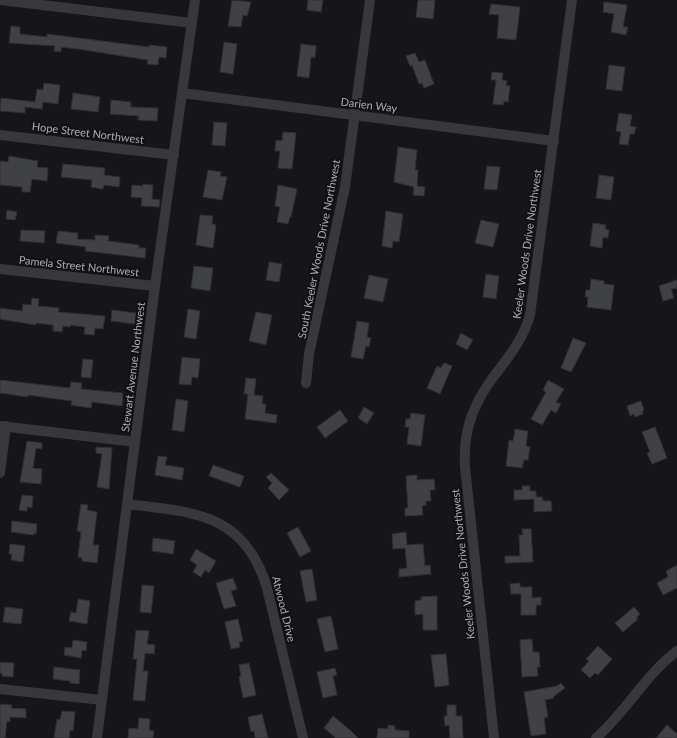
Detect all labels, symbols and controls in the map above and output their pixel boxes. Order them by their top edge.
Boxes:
street label: Darien Way [340,95,398,114]
street label: Hope Street Northwest [31,119,145,146]
street label: South Keeler Woods Drive Northwest [295,158,342,340]
street label: Keeler Woods Drive Northwest [510,168,543,320]
street label: Pamela Street Northwest [18,253,140,278]
street label: Stewart Avenue Northwest [118,301,147,433]
street label: Keeler Woods Drive Northwest [448,488,477,640]
street label: Atwood Drive [270,575,299,643]

